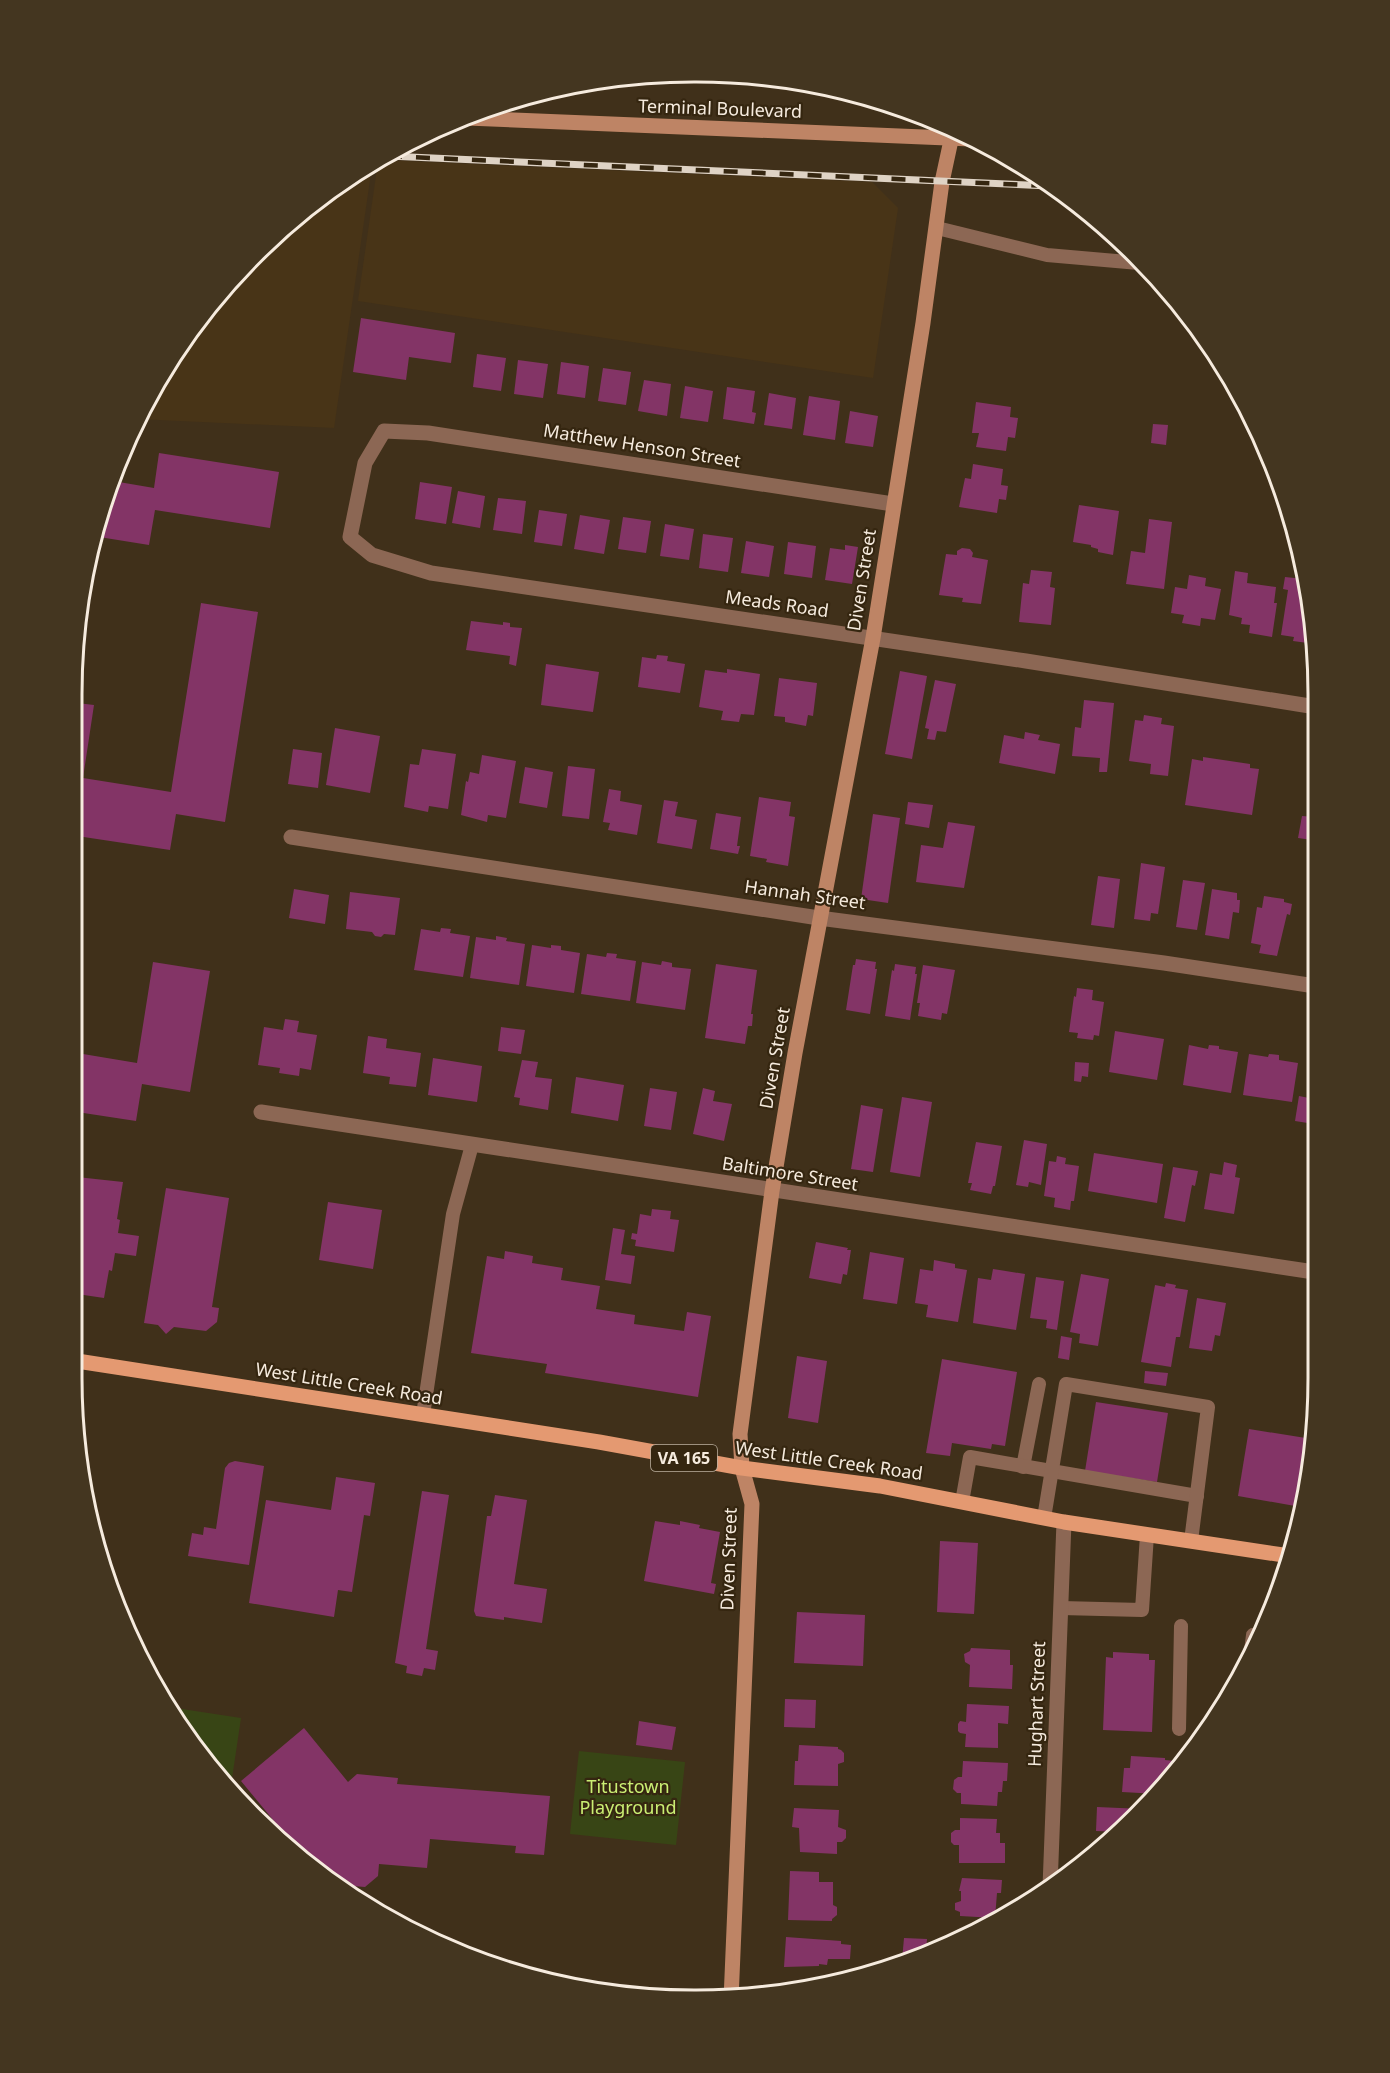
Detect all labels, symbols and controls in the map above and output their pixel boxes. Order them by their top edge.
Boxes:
street label: Terminal Boulevard [638,93,802,123]
street label: Matthew Henson Street [542,418,743,473]
street label: Diven Street [841,527,881,633]
street label: Meads Road [724,584,830,622]
street label: Hannah Street [743,874,868,914]
street label: Diven Street [753,1004,795,1111]
street label: Baltimore Street [720,1150,860,1196]
street label: West Little Creek Road [254,1356,444,1410]
street label: West Little Creek Road [734,1435,924,1485]
road number: VA 165 [651,1445,717,1471]
street label: Diven Street [714,1507,742,1611]
street label: Hughart Street [1022,1640,1050,1767]
park label: Titustown Playground [579,1774,677,1819]

